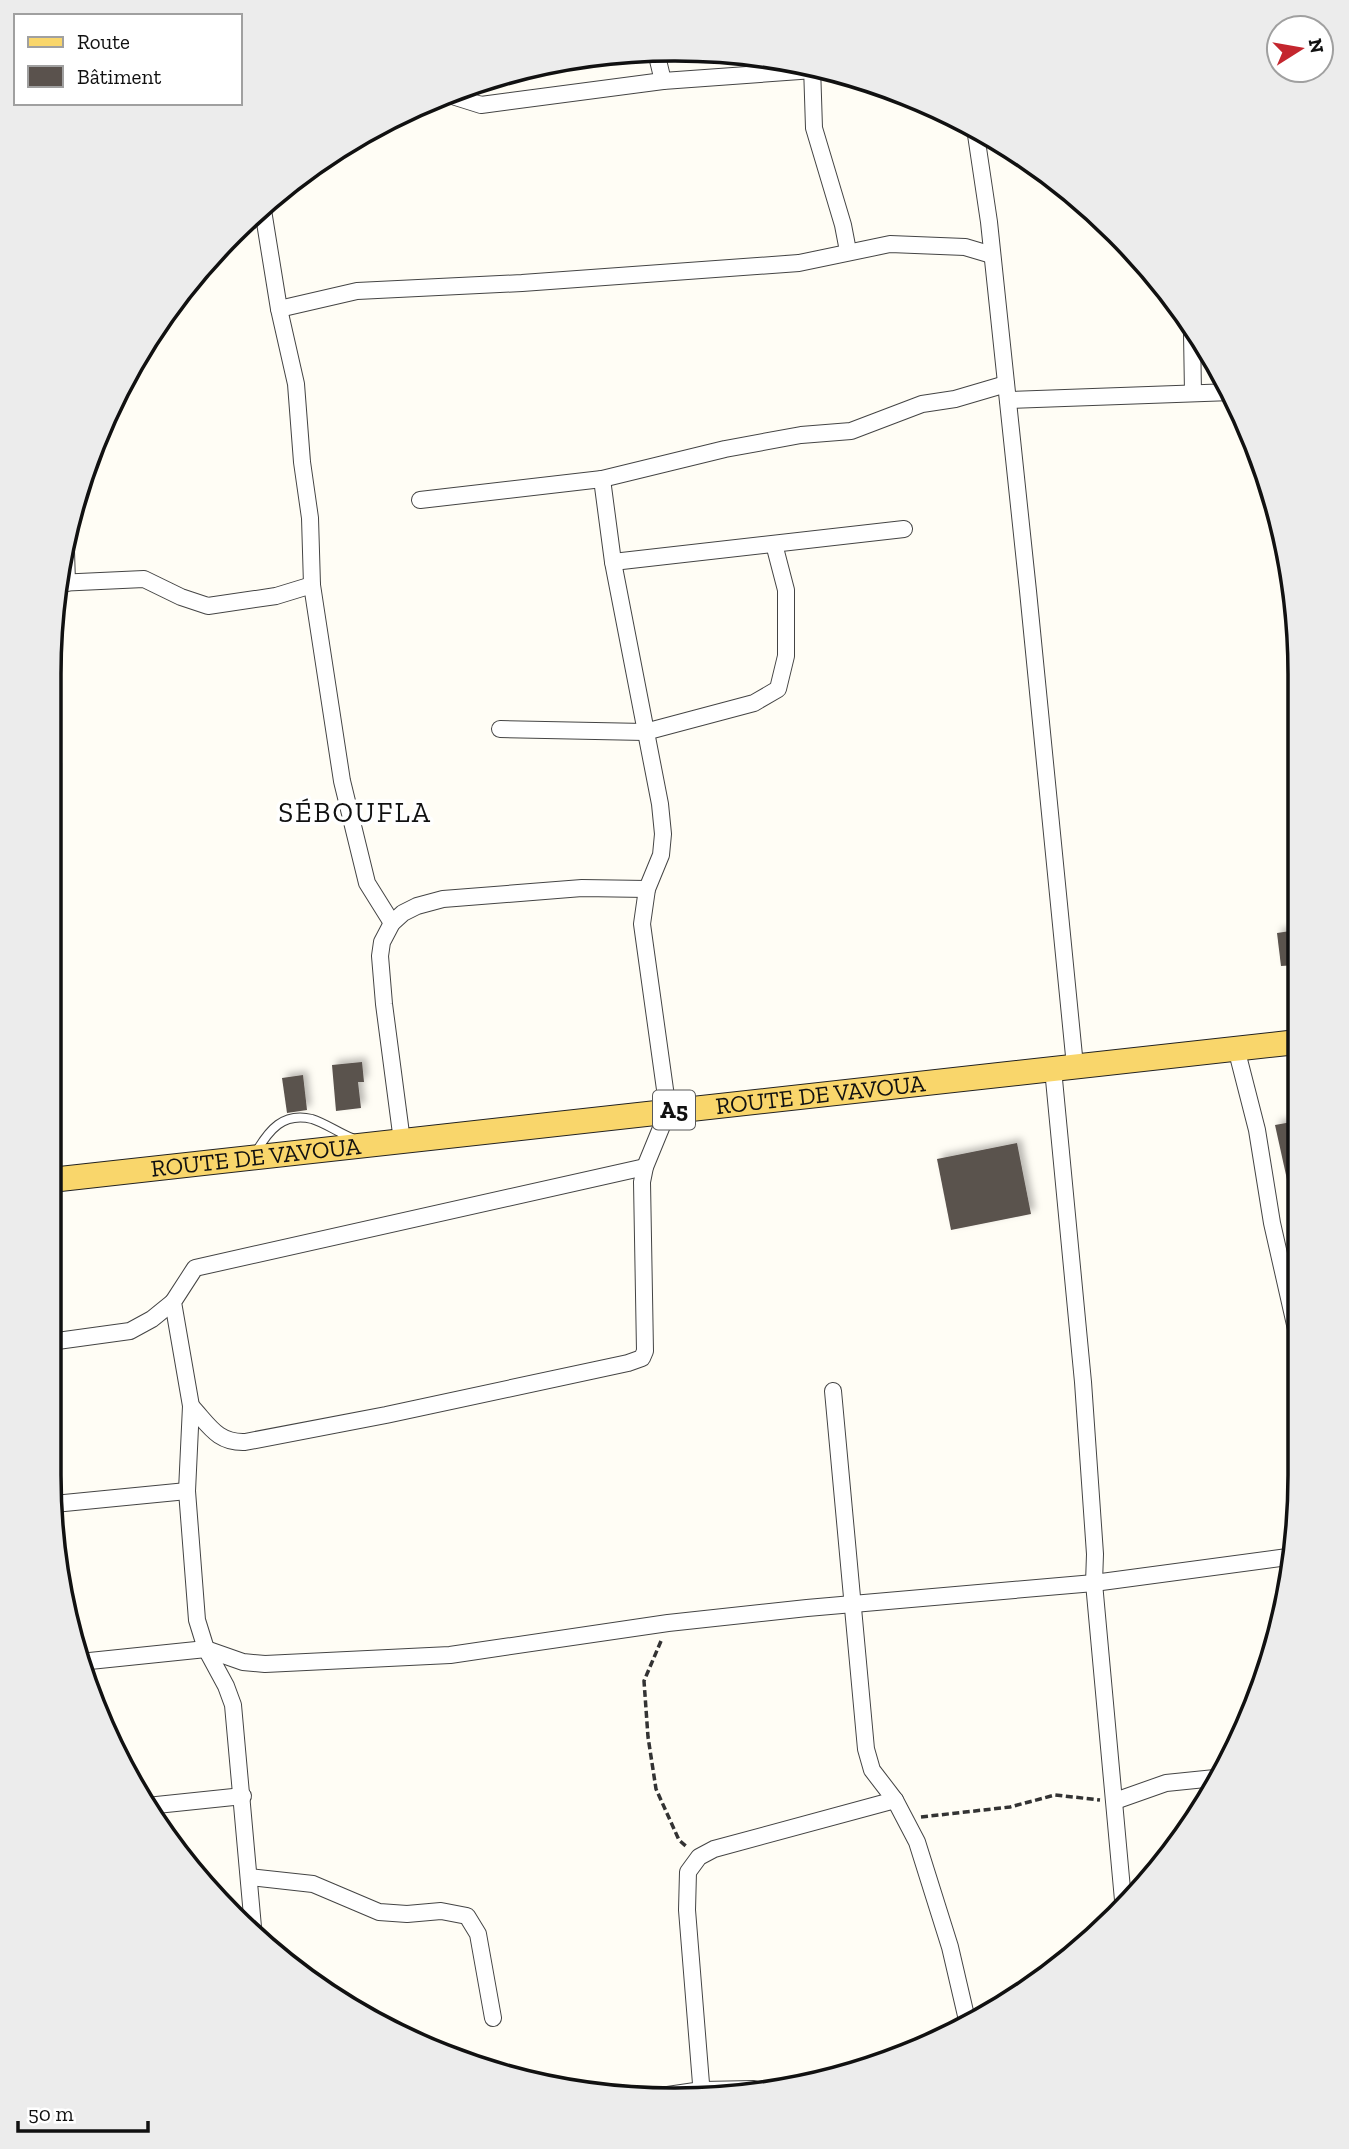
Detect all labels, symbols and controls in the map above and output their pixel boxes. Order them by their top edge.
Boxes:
legend [14,14,242,105]
north arrow [1265,14,1335,84]
text: Route [77,29,130,54]
text: N [1304,37,1329,55]
text: Bâtiment [77,64,162,89]
district label: SÉBOUFLA [278,796,432,829]
street label: ROUTE DE VAVOUA [714,1068,927,1120]
road number: A5 [653,1091,695,1130]
street label: ROUTE DE VAVOUA [149,1131,362,1183]
scale bar [18,2090,147,2134]
text: 50 m [28,2101,74,2126]

